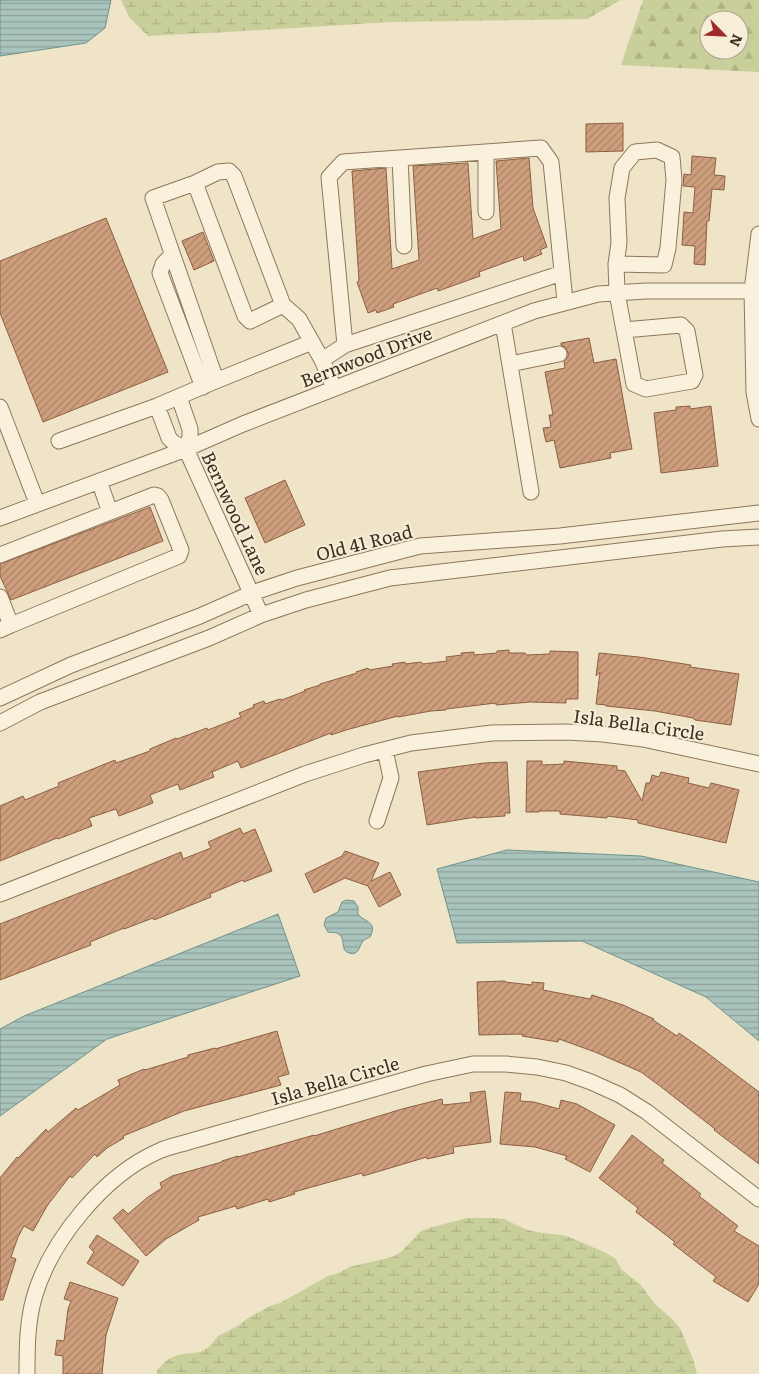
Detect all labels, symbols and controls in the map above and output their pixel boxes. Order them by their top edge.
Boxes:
north arrow [699,10,749,60]
text: N [725,31,748,50]
street label: Bernwood Drive [296,318,436,394]
street label: Bernwood Lane [195,447,277,579]
street label: Old 41 Road [313,517,415,567]
street label: Isla Bella Circle [572,701,706,747]
street label: Isla Bella Circle [268,1049,402,1111]

